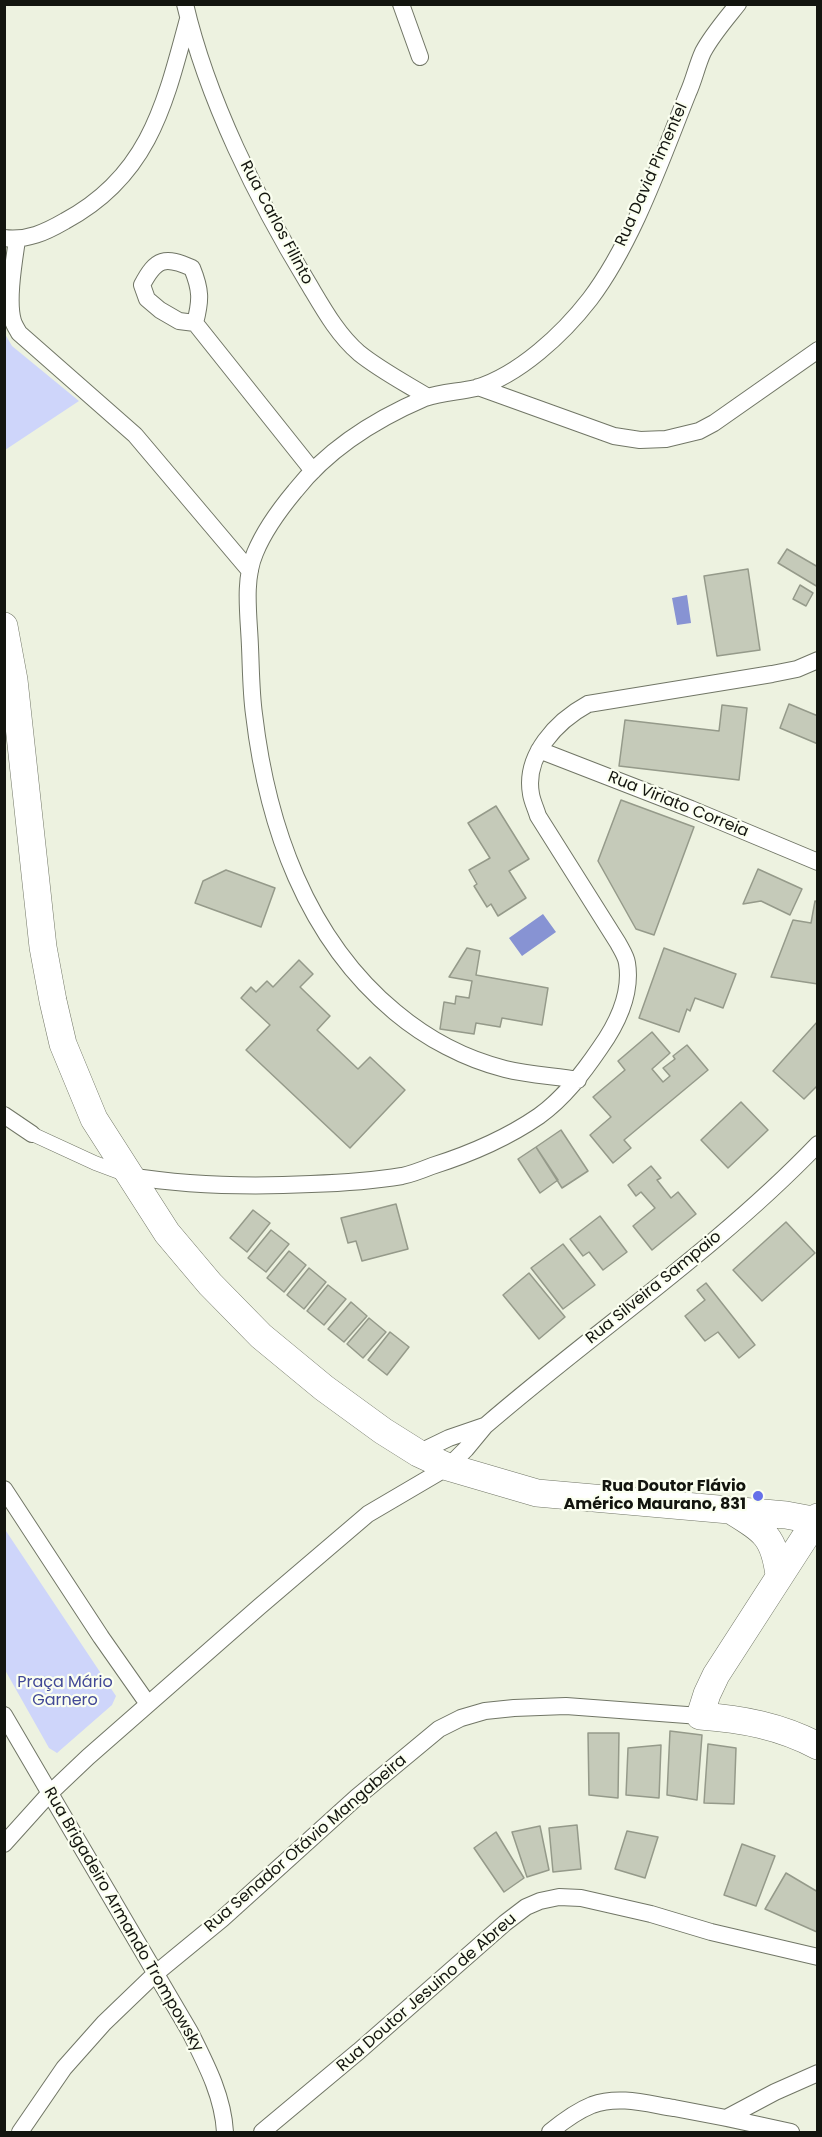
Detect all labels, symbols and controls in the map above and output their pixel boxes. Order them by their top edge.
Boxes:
street label: Rua David Pimentel [612,100,692,250]
street label: Rua Carlos Filinto [235,158,317,288]
street label: Rua Viriato Correia [605,768,751,842]
street label: Rua Silveira Sampaio [582,1227,726,1349]
place label: Rua Doutor Flávio Américo Maurano, 831 [564,1477,746,1515]
marker: Rua Doutor Flávio Américo Maurano, 831 [751,1489,765,1503]
park label: Praça Mário Garnero [17,1673,113,1711]
street label: Rua Senador Otávio Mangabeira [201,1751,411,1937]
street label: Rua Brigadeiro Armando Trompowsky [39,1784,207,2056]
street label: Rua Doutor Jesuino de Abreu [333,1910,521,2076]

